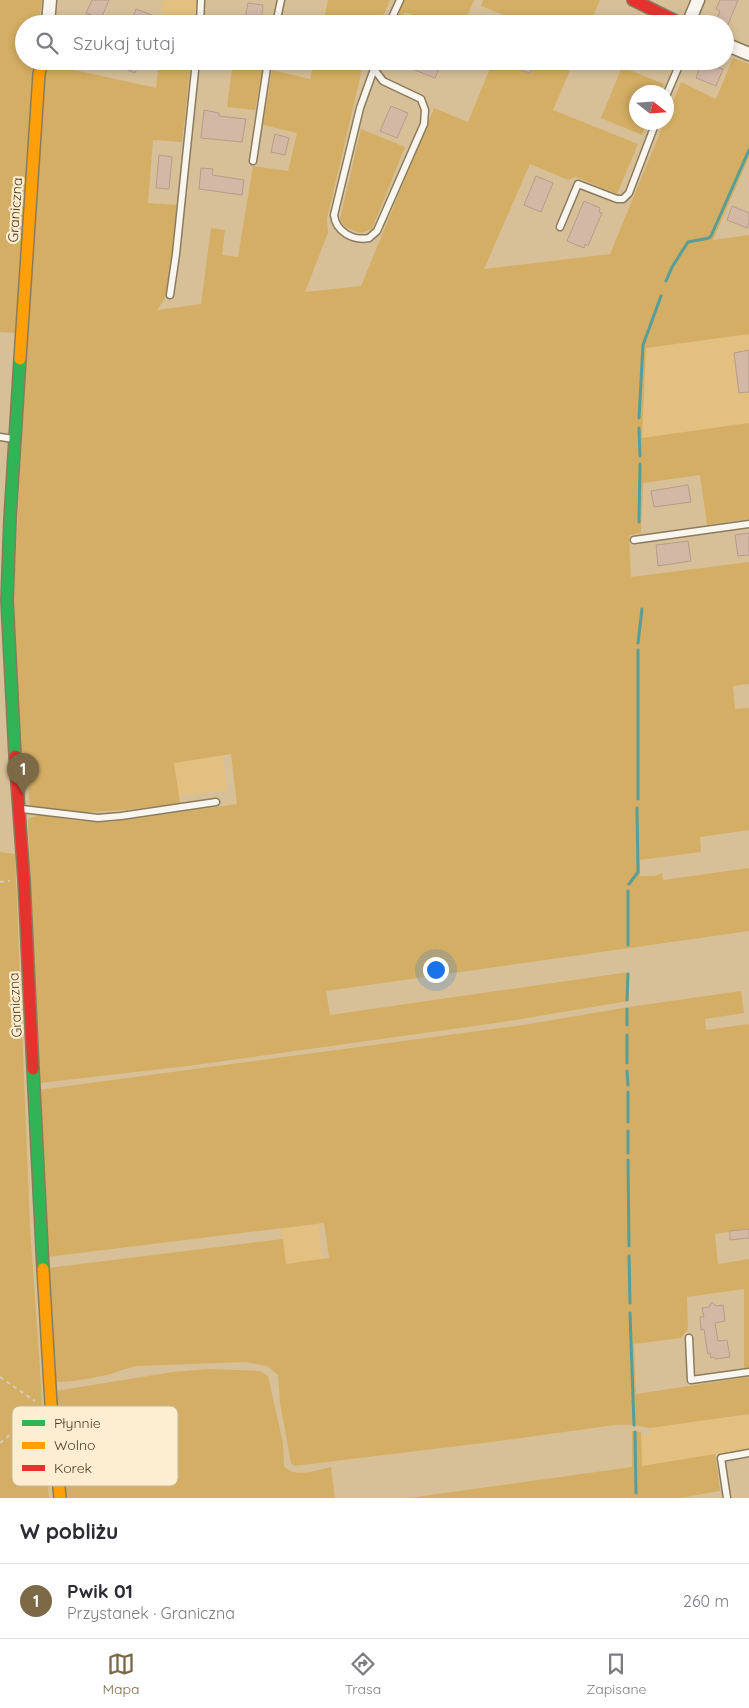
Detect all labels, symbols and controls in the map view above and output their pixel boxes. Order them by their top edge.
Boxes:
search box [15,15,734,70]
icon: search [33,29,61,57]
text: Szukaj tutaj [73,31,176,55]
north arrow [629,85,674,130]
street label: Graniczna [4,177,26,243]
pin: 1 [7,753,39,794]
your location [423,957,449,983]
street label: Graniczna [4,972,26,1038]
legend [12,1406,178,1486]
text: Płynnie [54,1414,101,1432]
text: Wolno [54,1436,96,1454]
text: Korek [54,1459,92,1477]
text: W pobliżu [20,1518,118,1544]
text: Pwik 01 [67,1579,133,1603]
text: 1 [33,1591,39,1611]
text: 260 m [683,1591,729,1611]
text: Przystanek · Graniczna [67,1603,235,1623]
tab: Mapa [103,1650,140,1698]
tab: Trasa [345,1650,381,1698]
tab: Zapisane [586,1650,646,1698]

